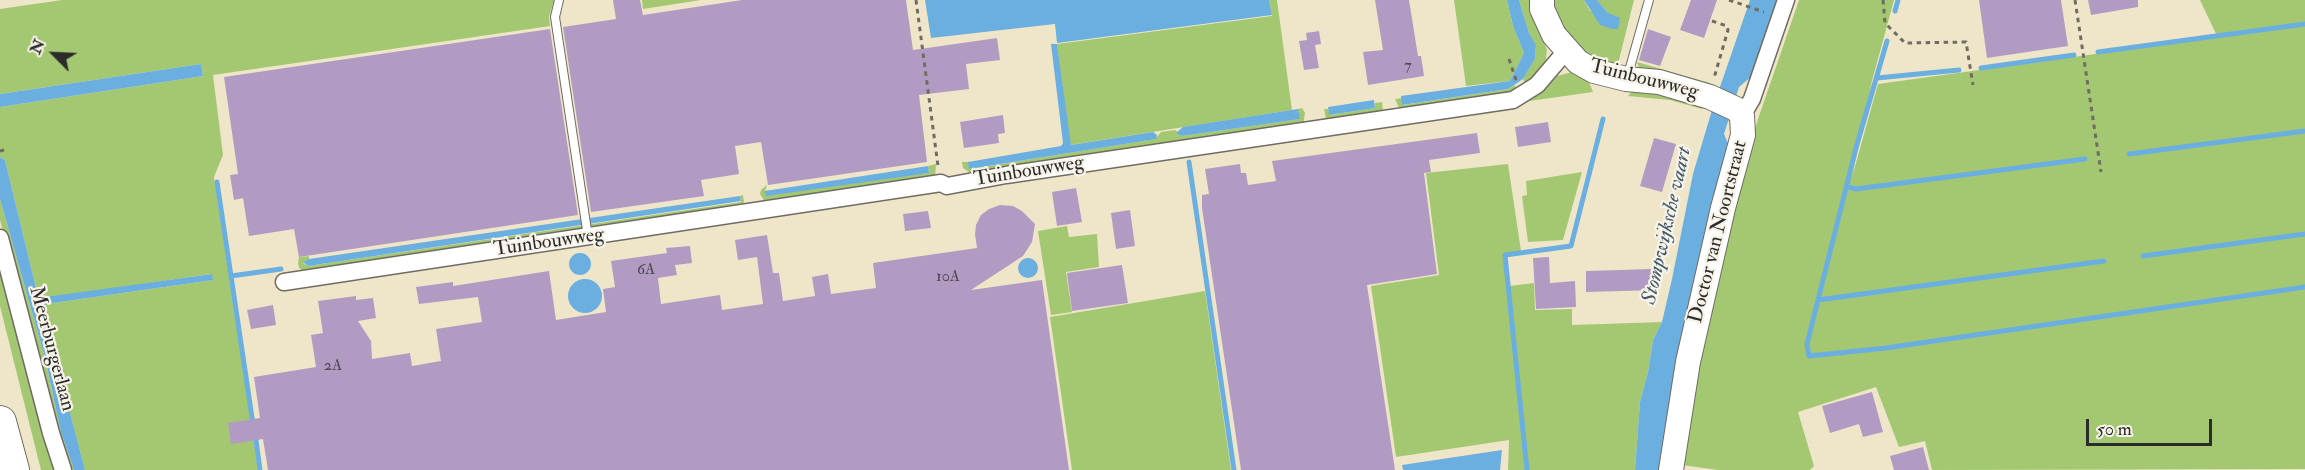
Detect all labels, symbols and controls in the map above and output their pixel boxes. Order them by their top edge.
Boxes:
north arrow [24,24,84,84]
text: N [26,36,50,57]
street label: Tuinbouwweg [1587,55,1701,105]
house number: 7 [1404,57,1412,77]
street label: Doctor van Noortstraat [1685,138,1753,326]
water label: Stompwijksche vaart [1638,145,1698,307]
street label: Tuinbouwweg [972,151,1086,193]
street label: Tuinbouwweg [492,223,606,263]
house number: 6A [637,261,655,281]
house number: 10A [936,268,960,288]
street label: Meerburgerlaan [23,284,79,414]
house number: 2A [324,357,342,377]
scale bar [2089,407,2215,445]
text: 50 m [2097,418,2132,441]

